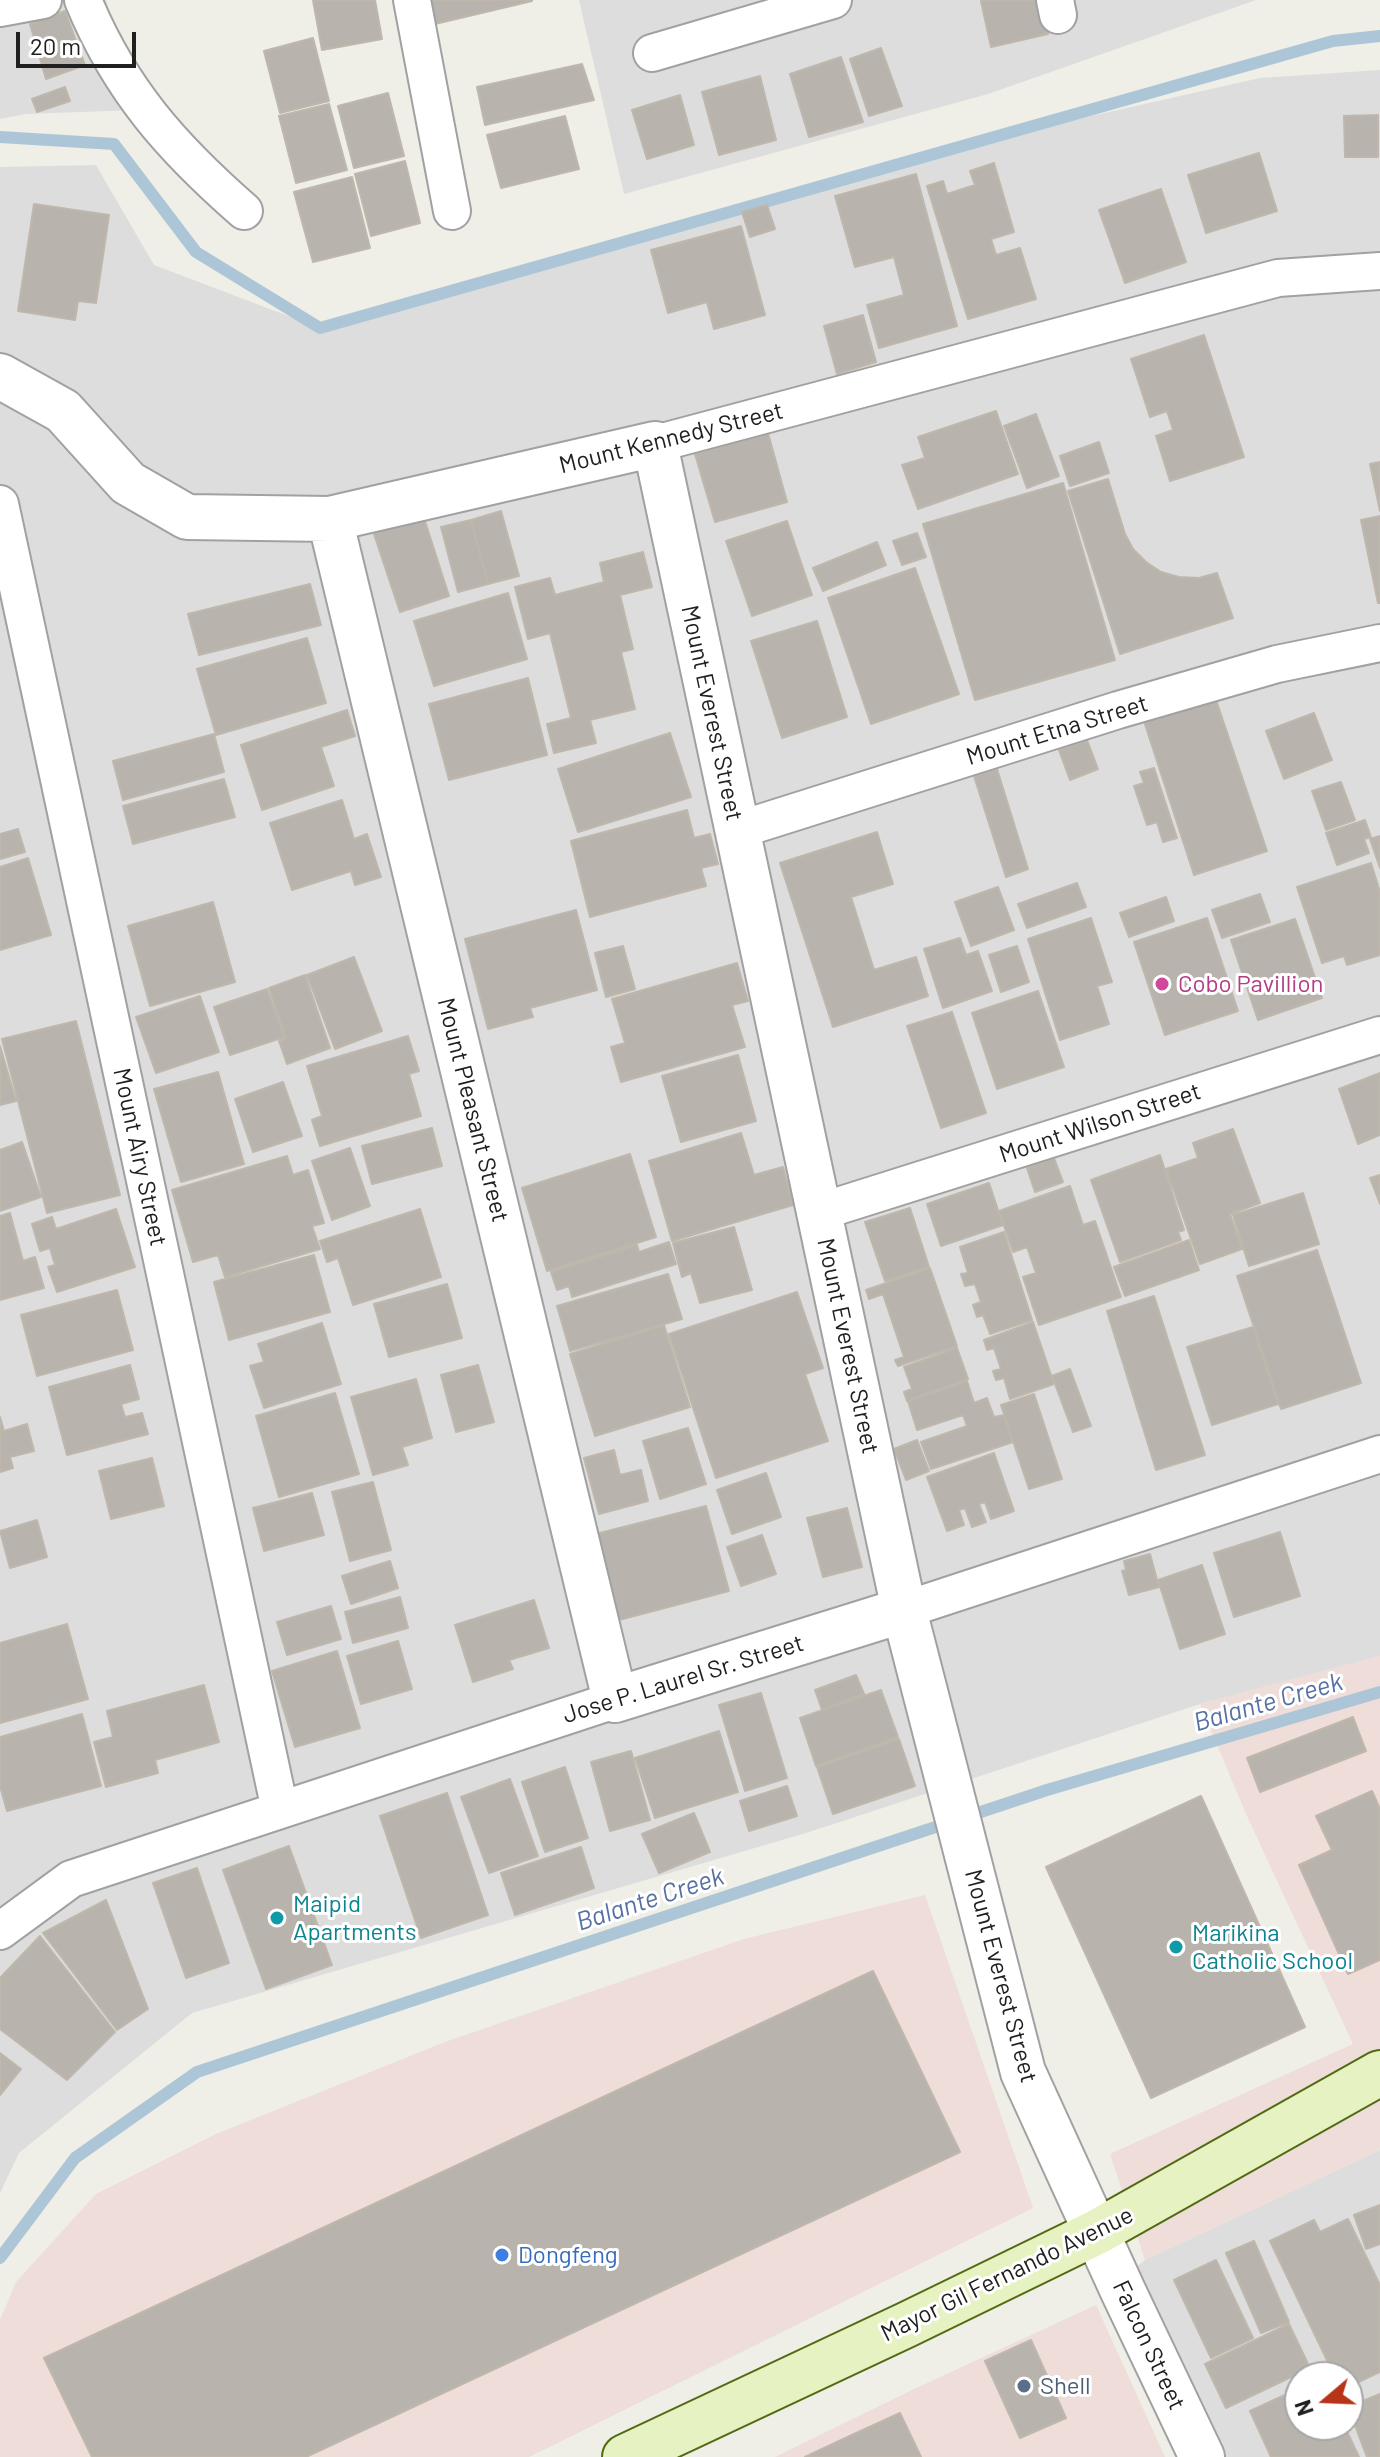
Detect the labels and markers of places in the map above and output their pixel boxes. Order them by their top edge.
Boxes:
place label: Cobo Pavillion [1178,970,1323,998]
marker: Cobo Pavillion [1153,975,1171,993]
place label: Maipid Apartments [293,1890,417,1946]
marker: Maipid Apartments [268,1909,286,1927]
place label: Marikina Catholic School [1192,1919,1353,1975]
marker: Marikina Catholic School [1167,1938,1185,1956]
place label: Dongfeng [518,2241,618,2269]
marker: Dongfeng [493,2246,511,2264]
place label: Shell [1040,2372,1091,2400]
marker: Shell [1015,2377,1033,2395]

